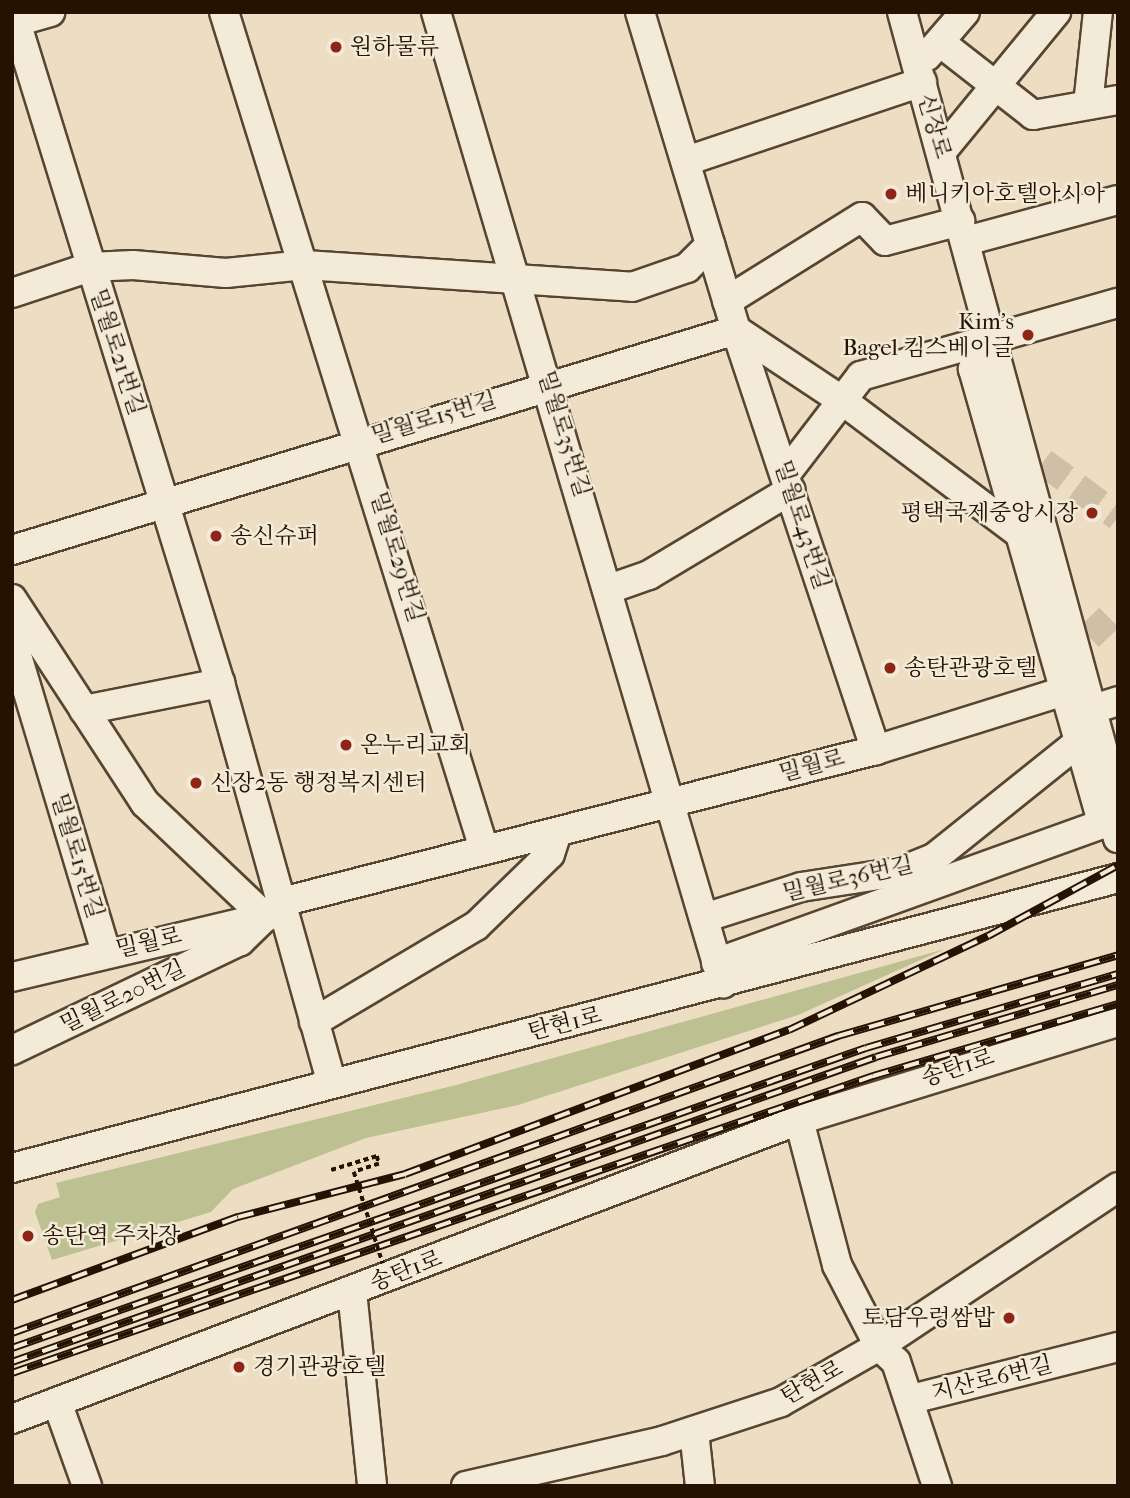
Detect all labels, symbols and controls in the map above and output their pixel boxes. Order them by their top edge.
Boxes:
place label: 원하물류 [350,33,439,61]
marker: 원하물류 [328,39,344,55]
street label: 신장로 [912,90,956,162]
place label: 베니키아호텔아시아 [905,180,1105,208]
marker: 베니키아호텔아시아 [883,186,899,202]
street label: 밀월로21번길 [84,285,150,419]
place label: Kim's Bagel 킴스베이글 [842,308,1014,362]
marker: Kim's Bagel 킴스베이글 [1020,327,1036,343]
street label: 밀월로35번길 [532,368,596,500]
street label: 밀월로15번길 [368,386,500,450]
street label: 밀월로43번길 [768,457,836,593]
street label: 밀월로29번길 [364,488,430,626]
place label: 평택국제중앙시장 [900,499,1078,527]
marker: 평택국제중앙시장 [1084,505,1100,521]
place label: 송신슈퍼 [230,522,319,550]
marker: 송신슈퍼 [208,528,224,544]
place label: 송탄관광호텔 [904,654,1037,682]
marker: 송탄관광호텔 [882,660,898,676]
place label: 온누리교회 [360,731,471,759]
marker: 온누리교회 [338,737,354,753]
street label: 밀월로 [776,744,848,788]
place label: 신장2동 행정복지센터 [210,769,427,797]
marker: 신장2동 행정복지센터 [188,775,204,791]
street label: 밀월로15번길 [45,790,109,922]
street label: 밀월로36번길 [780,851,916,907]
street label: 밀월로 [113,922,185,964]
street label: 밀월로20번길 [56,955,190,1039]
street label: 탄현1로 [525,1002,605,1046]
street label: 송탄1로 [918,1043,998,1093]
place label: 송탄역 주차장 [42,1222,180,1250]
marker: 송탄역 주차장 [20,1228,36,1244]
street label: 송탄1로 [366,1245,446,1297]
place label: 토담우렁쌈밥 [862,1304,995,1332]
marker: 토담우렁쌈밥 [1001,1310,1017,1326]
street label: 지산로6번길 [929,1351,1055,1407]
place label: 경기관광호텔 [253,1353,386,1381]
street label: 탄현로 [776,1355,848,1411]
marker: 경기관광호텔 [231,1359,247,1375]

